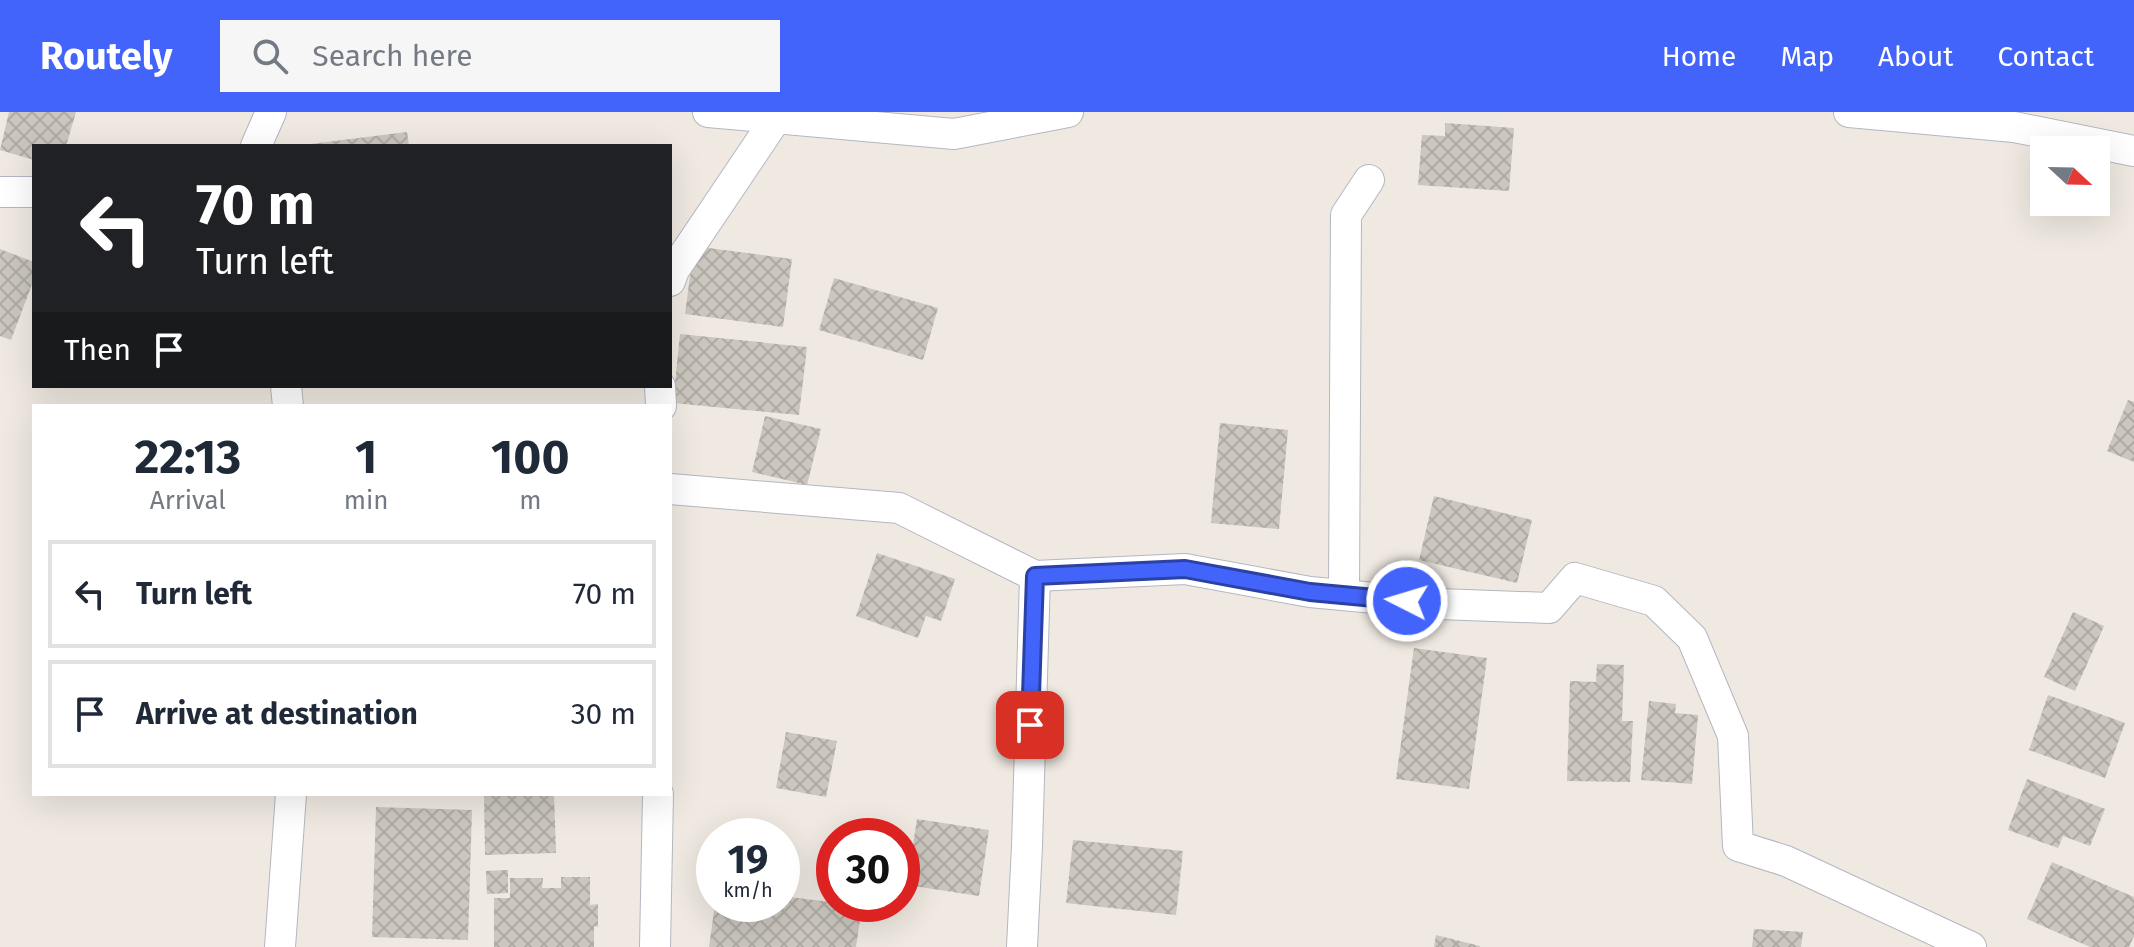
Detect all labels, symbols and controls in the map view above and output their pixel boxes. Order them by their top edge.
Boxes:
search box [220,20,780,92]
text: Routely [40,33,172,79]
icon: search [248,34,292,78]
text: Search here [312,38,473,74]
text: Home [1662,40,1736,73]
text: Map [1780,40,1834,73]
text: About [1878,40,1953,73]
text: Contact [1997,40,2094,73]
north arrow [2030,136,2110,216]
map controls [2030,136,2110,216]
text: 70 m [196,172,315,239]
icon: left [64,176,168,280]
text: Turn left [196,240,334,284]
icon: arrive [147,328,191,372]
text: Then [64,332,131,368]
text: 22:13 [134,428,241,486]
text: 1 [355,428,377,486]
text: 100 [491,428,570,486]
text: Arrival [150,485,226,516]
text: min [344,485,389,516]
text: m [519,485,541,516]
position arrow [1365,559,1449,643]
icon: left [68,572,112,616]
text: Turn left [136,576,252,612]
text: 70 m [573,576,636,612]
pin [996,691,1064,759]
icon: arrive [68,692,112,736]
text: Arrive at destination [136,696,418,732]
text: 30 m [571,696,636,732]
icon: arrive [1008,703,1052,747]
speed limit sign: 30 [816,818,920,922]
text: 19 [728,836,768,884]
text: km/h [723,878,773,902]

